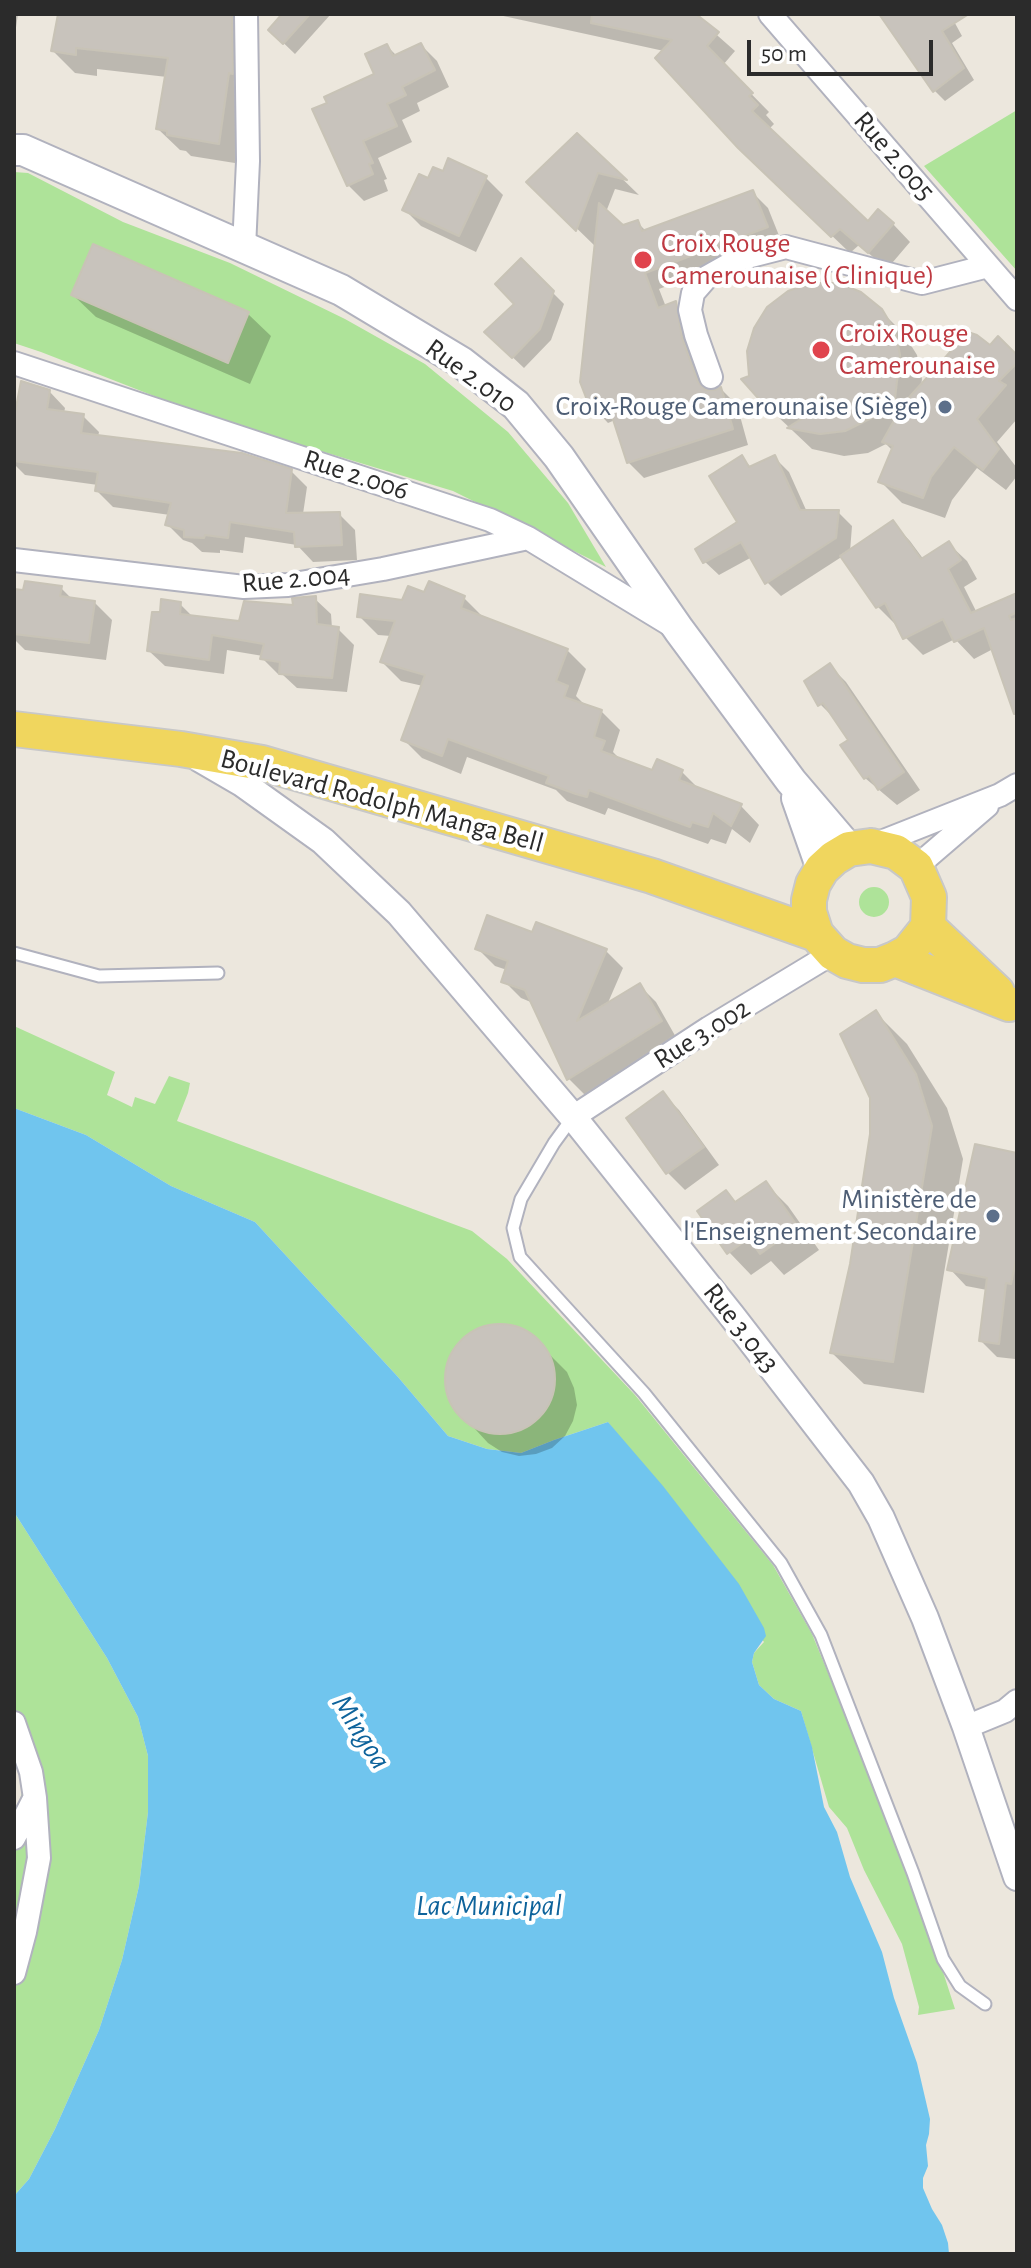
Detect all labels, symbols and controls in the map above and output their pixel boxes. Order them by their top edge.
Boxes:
scale bar [751,24,937,74]
text: 50 m [761,42,807,66]
street label: Rue 2.005 [846,105,942,207]
place label: Croix Rouge Camerounaise ( Clinique) [661,227,935,293]
marker: Croix Rouge Camerounaise ( Clinique) [632,249,654,271]
place label: Croix Rouge Camerounaise [839,317,996,383]
street label: Rue 2.010 [419,332,523,420]
marker: Croix Rouge Camerounaise [810,339,832,361]
place label: Croix-Rouge Camerounaise (Siège) [556,390,929,424]
marker: Croix-Rouge Camerounaise (Siège) [936,398,954,416]
street label: Rue 2.006 [299,442,413,508]
street label: Rue 2.004 [240,558,352,600]
street label: Boulevard Rodolph Manga Bell [217,742,547,860]
street label: Rue 3.002 [648,991,756,1077]
place label: Ministère de l'Enseignement Secondaire [683,1183,977,1249]
marker: Ministère de l'Enseignement Secondaire [984,1207,1002,1225]
street label: Rue 3.043 [696,1276,786,1380]
water label: Mingoa [324,1688,398,1776]
water label: Lac Municipal [416,1888,562,1924]

